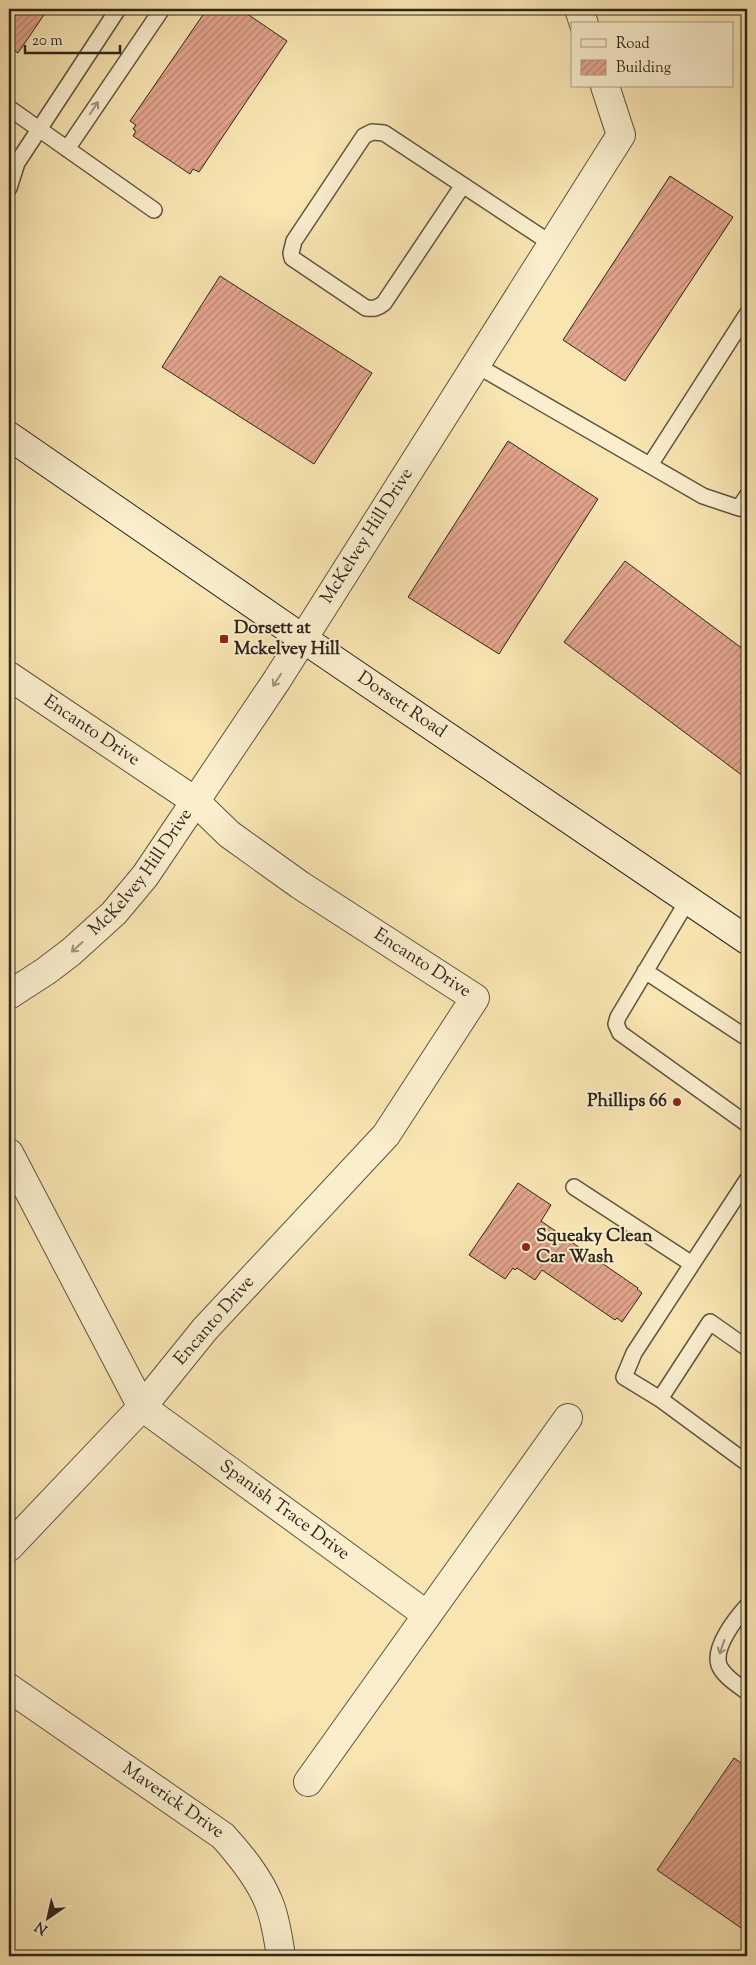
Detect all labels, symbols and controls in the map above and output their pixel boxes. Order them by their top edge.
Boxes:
scale bar [25,22,120,54]
legend [571,22,734,88]
text: 20 m [32,31,63,52]
text: Road [616,34,650,55]
text: Building [616,58,671,79]
one-way arrow [89,102,99,116]
street label: McKelvey Hill Drive [315,463,420,609]
place label: Dorsett at Mckelvey Hill [234,616,341,663]
marker: Dorsett at Mckelvey Hill [218,633,230,645]
street label: Dorsett Road [352,666,451,745]
one-way arrow [272,672,282,686]
street label: Encanto Drive [38,689,145,773]
street label: McKelvey Hill Drive [83,804,200,943]
street label: Encanto Drive [368,923,476,1005]
one-way arrow [70,941,83,953]
place label: Phillips 66 [587,1089,667,1115]
marker: Phillips 66 [671,1096,683,1108]
place label: Squeaky Clean Car Wash [536,1224,653,1271]
marker: Squeaky Clean Car Wash [520,1241,532,1253]
street label: Encanto Drive [169,1270,261,1372]
street label: Spanish Trace Drive [213,1454,355,1567]
one-way arrow [717,1639,726,1654]
street label: Maverick Drive [116,1757,229,1846]
north arrow [22,1892,72,1942]
text: N [32,1916,52,1939]

